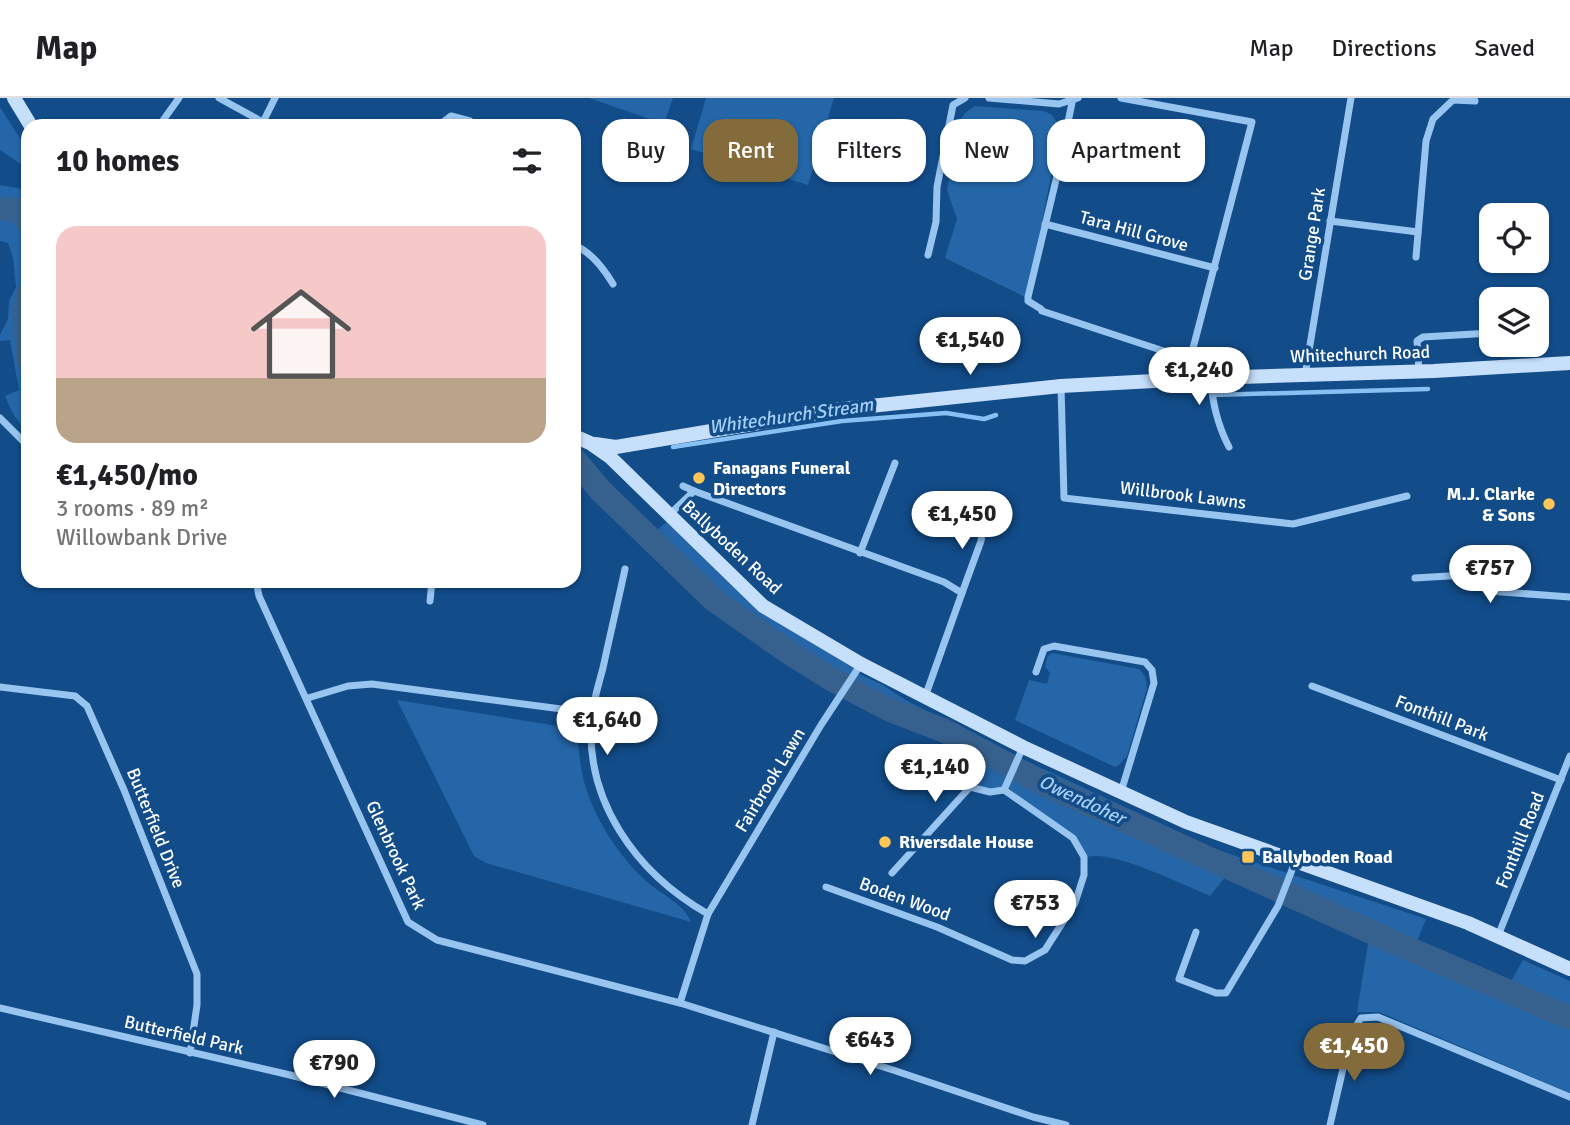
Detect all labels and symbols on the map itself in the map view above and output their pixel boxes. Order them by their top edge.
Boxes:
street label: Grange Park [1294,186,1330,282]
street label: Tara Hill Grove [1077,206,1191,256]
pin: €1,540 [913,317,1027,377]
street label: Whitechurch Road [1290,341,1430,367]
pin: €1,240 [1142,348,1256,407]
water label: Whitechurch Stream [707,392,875,439]
place label: Fanagans Funeral Directors [713,457,851,500]
marker: Fanagans Funeral Directors [691,470,707,486]
street label: Willbrook Lawns [1119,476,1247,514]
place label: M.J. Clarke & Sons [1447,483,1535,526]
pin: €1,450 [905,491,1019,551]
street label: Ballyboden Road [678,495,786,599]
marker: M.J. Clarke & Sons [1541,496,1557,512]
pin: €757 [1449,546,1531,605]
street label: Fonthill Park [1392,690,1492,746]
pin: €1,640 [550,698,664,757]
street label: Fairbrook Lawn [730,724,810,836]
pin: €1,140 [878,744,992,804]
street label: Butterfield Drive [122,765,190,891]
water label: Owendoher [1035,770,1132,832]
street label: Fonthill Road [1491,789,1549,891]
street label: Glenbrook Park [361,797,431,913]
place label: Riversdale House [899,831,1034,853]
marker: Riversdale House [877,834,893,850]
place label: Ballyboden Road [1262,846,1393,868]
marker: Ballyboden Road [1240,849,1256,865]
street label: Boden Wood [856,872,954,926]
pin: €753 [994,880,1076,940]
street label: Butterfield Park [122,1011,246,1059]
pin: €643 [829,1018,911,1077]
pin: €1,450 [1297,1024,1411,1083]
pin: €790 [293,1040,375,1100]

